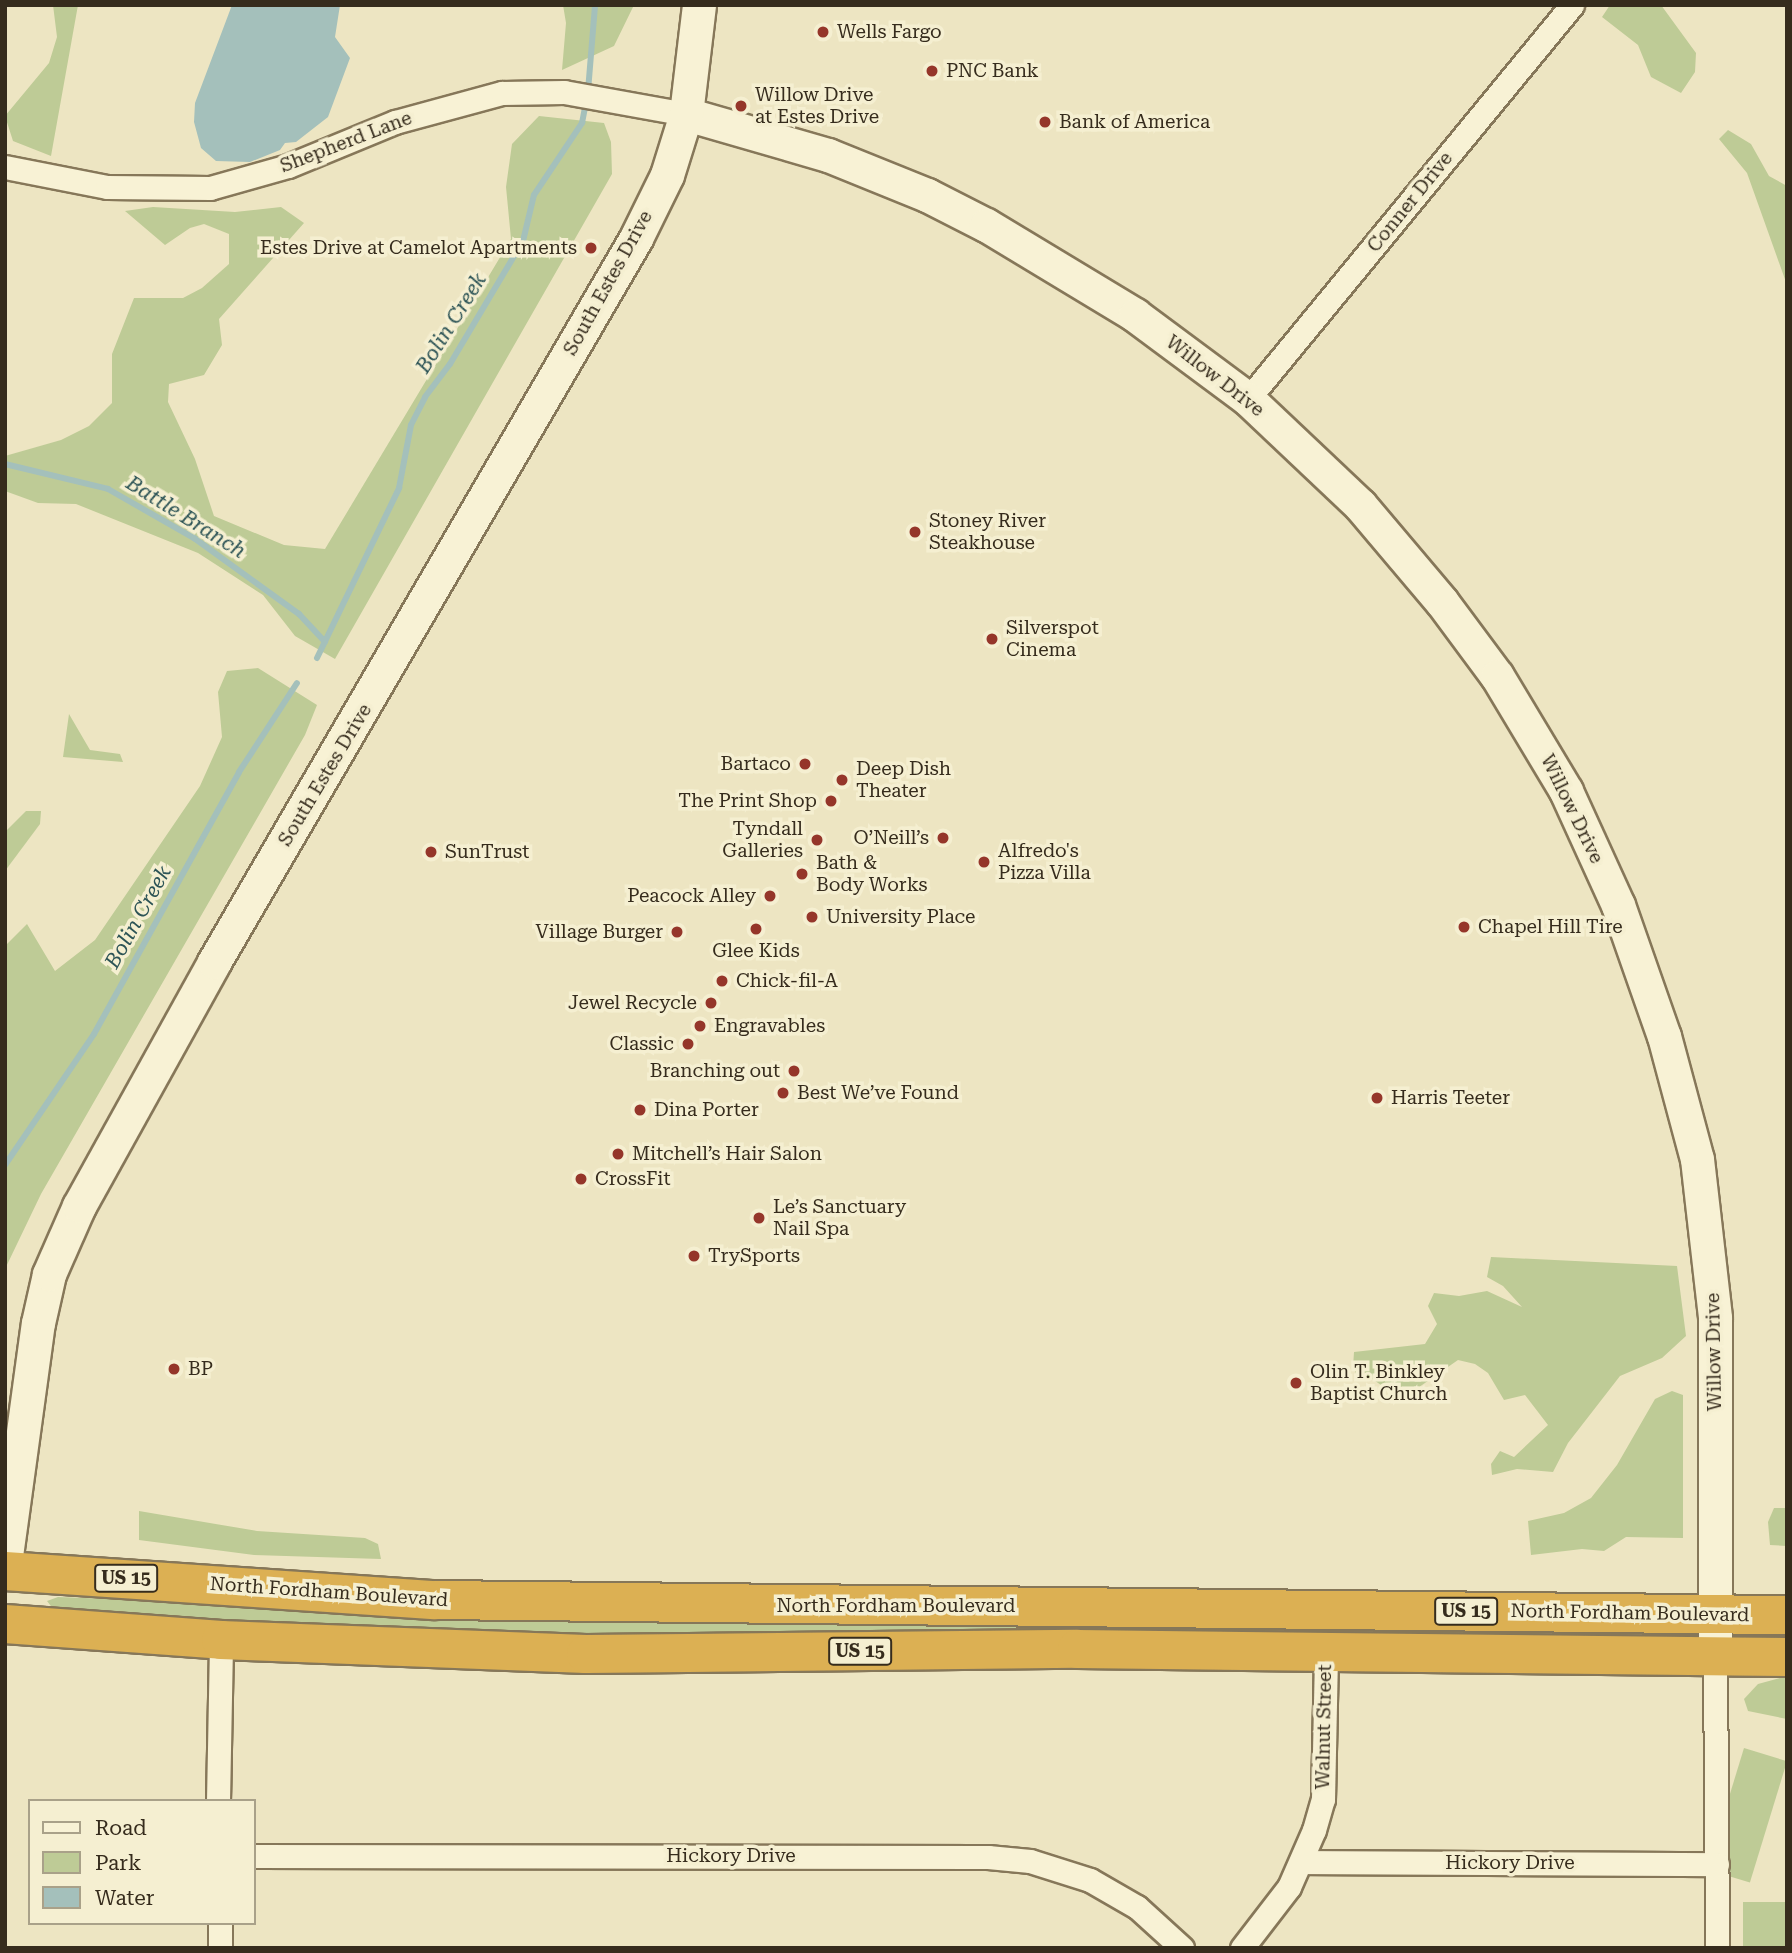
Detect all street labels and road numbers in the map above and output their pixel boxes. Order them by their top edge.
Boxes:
street label: Shepherd Lane [277,106,415,178]
street label: Conner Drive [1363,147,1457,257]
street label: South Estes Drive [559,207,657,359]
street label: Willow Drive [1161,331,1269,421]
street label: South Estes Drive [274,700,376,850]
street label: Willow Drive [1536,751,1608,867]
street label: Willow Drive [1702,1293,1726,1411]
road number: US 15 [93,1563,159,1592]
street label: North Fordham Boulevard [209,1572,449,1612]
street label: North Fordham Boulevard [777,1595,1015,1617]
road number: US 15 [1433,1596,1499,1626]
street label: North Fordham Boulevard [1510,1600,1750,1626]
road number: US 15 [827,1636,893,1666]
street label: Walnut Street [1312,1664,1336,1790]
street label: Hickory Drive [666,1845,796,1867]
street label: Hickory Drive [1445,1852,1575,1874]

